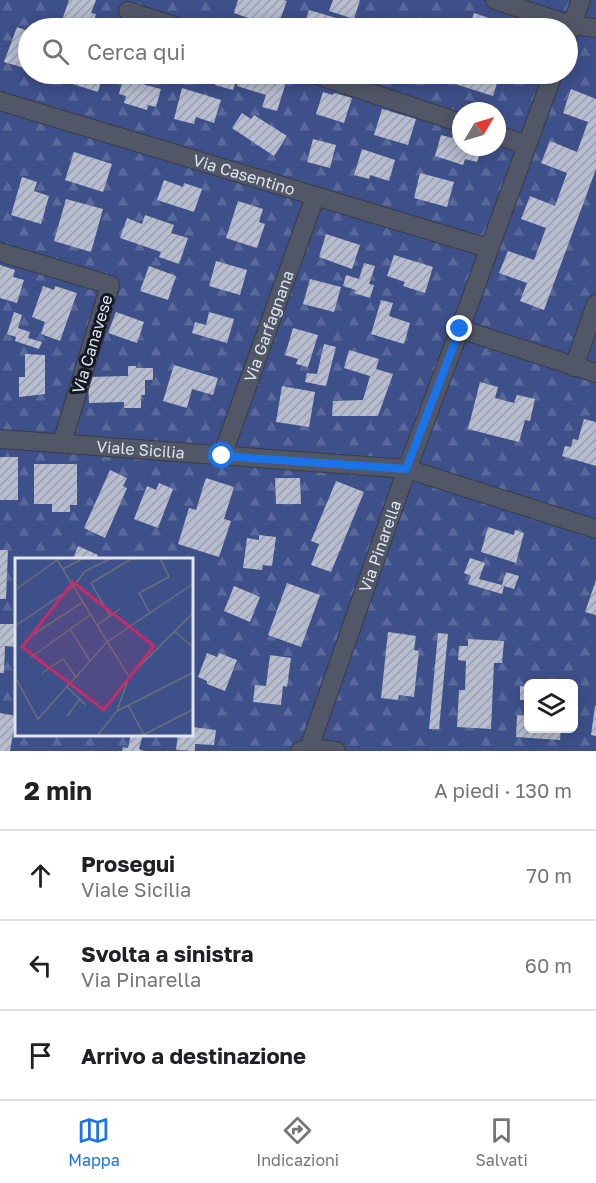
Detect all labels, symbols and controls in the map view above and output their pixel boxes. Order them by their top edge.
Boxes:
search box [18,18,578,84]
icon: search [39,35,72,68]
text: Cerca qui [87,38,186,65]
north arrow [452,102,506,156]
street label: Via Casentino [191,150,298,199]
street label: Via Garfagnana [239,268,298,385]
street label: Via Canavese [67,292,117,396]
route end [446,315,472,341]
street label: Viale Sicilia [96,436,185,463]
route start [208,442,234,468]
street label: Via Pinarella [355,497,405,595]
inset map [15,558,194,736]
map controls [524,679,578,733]
button: layers [524,679,578,733]
text: 2 min [24,775,92,806]
text: A piedi · 130 m [434,778,572,802]
text: Prosegui [81,850,175,877]
icon: ahead [24,859,57,892]
text: 70 m [526,863,572,887]
text: Viale Sicilia [81,877,191,901]
text: Svolta a sinistra [81,940,253,967]
icon: left [24,949,57,982]
text: 60 m [525,953,572,977]
text: Via Pinarella [81,967,201,991]
icon: arrive [24,1039,57,1072]
text: Arrivo a destinazione [81,1042,306,1069]
tab: Mappa [68,1114,120,1170]
tab: Indicazioni [256,1114,339,1170]
tab: Salvati [476,1114,528,1170]

